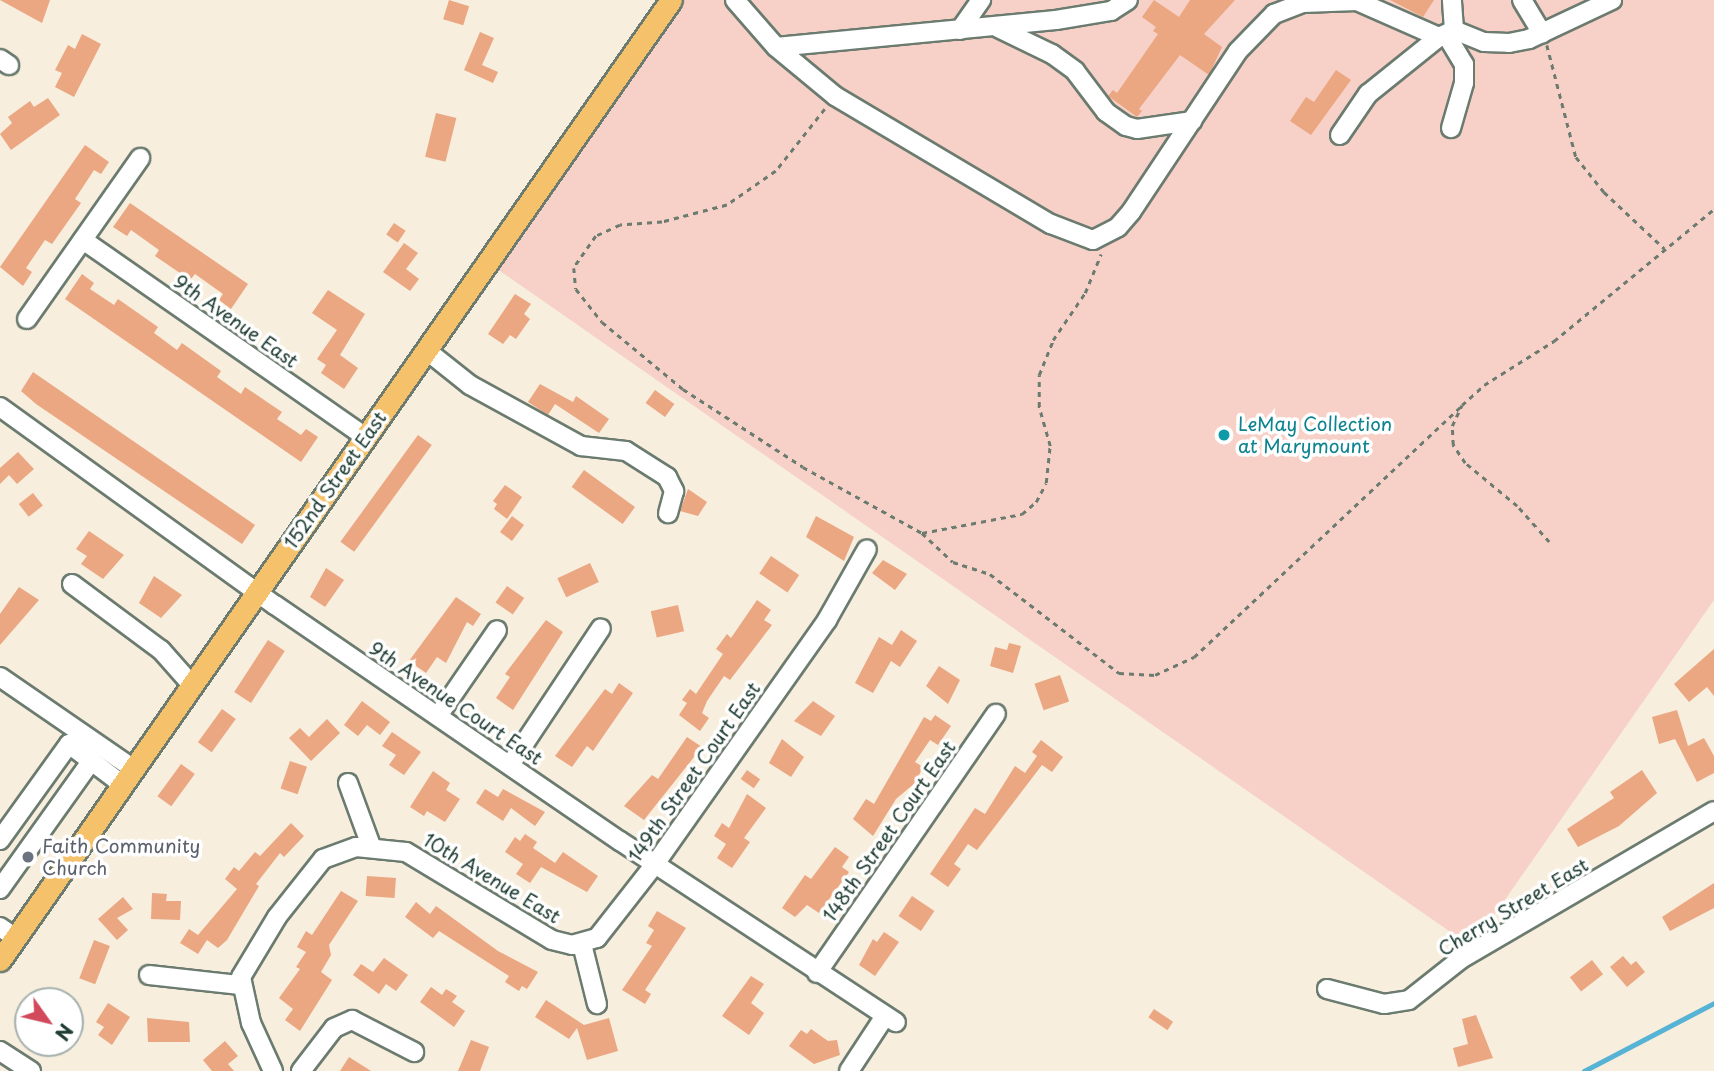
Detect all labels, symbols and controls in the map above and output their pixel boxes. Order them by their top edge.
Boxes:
street label: 9th Avenue East [169,270,303,372]
street label: 152nd Street East [279,406,391,554]
place label: LeMay Collection at Marymount [1238,413,1393,457]
marker: LeMay Collection at Marymount [1216,427,1232,443]
street label: 9th Avenue Court East [365,636,547,770]
street label: 149th Street Court East [622,677,766,867]
street label: 148th Street Court East [817,735,961,927]
street label: 10th Avenue East [419,828,565,928]
place label: Faith Community Church [42,835,200,879]
marker: Faith Community Church [20,849,36,865]
street label: Cherry Street East [1433,853,1593,961]
north arrow [14,987,84,1057]
text: N [49,1019,81,1047]

